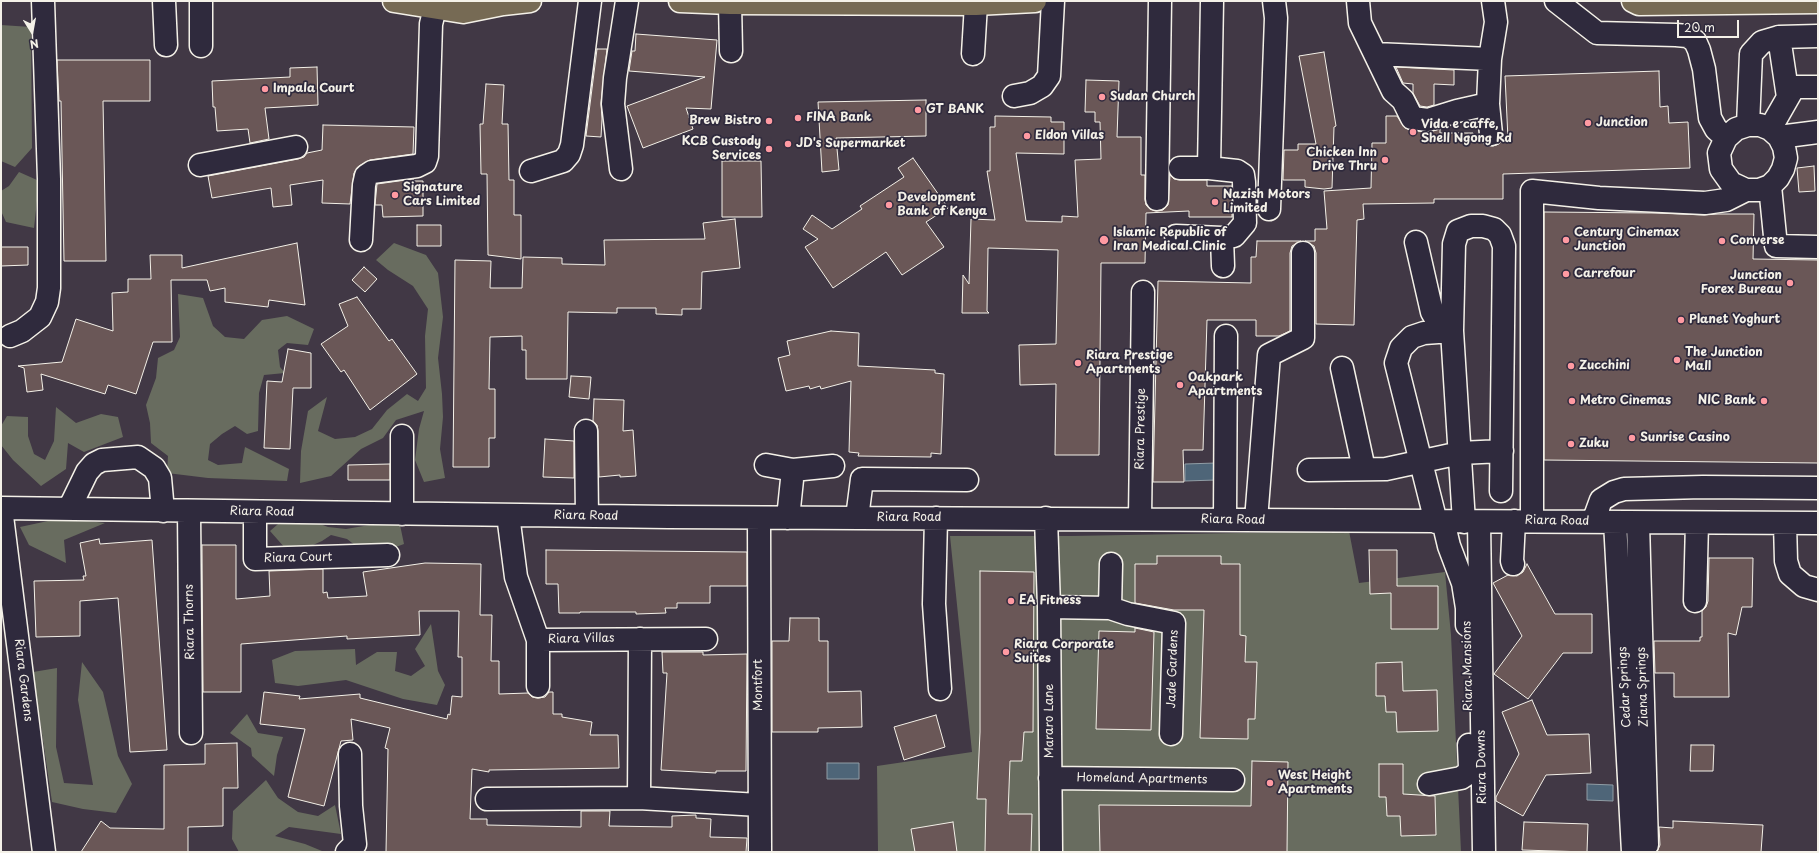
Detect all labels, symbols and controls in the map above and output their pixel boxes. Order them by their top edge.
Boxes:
north arrow [12,12,52,52]
scale bar [1679,12,1741,38]
text: 20 m [1684,18,1715,36]
text: N [28,35,40,53]
place label: Impala Court [273,82,355,96]
marker: Impala Court [260,84,270,94]
place label: Sudan Church [1110,90,1195,104]
marker: Sudan Church [1097,92,1107,102]
place label: GT BANK [926,103,984,117]
marker: GT BANK [913,105,923,115]
place label: FINA Bank [806,111,872,125]
marker: FINA Bank [793,113,803,123]
place label: Brew Bistro [689,114,761,128]
marker: Brew Bistro [764,116,774,126]
place label: Junction [1596,116,1648,130]
place label: Vida e caffe, Shell Ngong Rd [1421,118,1512,146]
marker: Junction [1583,118,1593,128]
marker: Vida e caffe, Shell Ngong Rd [1408,127,1418,137]
place label: Eldon Villas [1035,129,1104,143]
marker: Eldon Villas [1022,131,1032,141]
place label: KCB Custody Services [682,135,761,163]
place label: JD's Supermarket [796,137,906,151]
marker: JD's Supermarket [783,139,793,149]
marker: KCB Custody Services [764,144,774,154]
place label: Chicken Inn Drive Thru [1306,146,1377,174]
marker: Chicken Inn Drive Thru [1380,155,1390,165]
place label: Signature Cars Limited [403,181,480,209]
place label: Nazish Motors Limited [1223,188,1310,216]
marker: Signature Cars Limited [390,190,400,200]
place label: Development Bank of Kenya [897,191,987,219]
marker: Nazish Motors Limited [1210,197,1220,207]
marker: Development Bank of Kenya [884,200,894,210]
place label: Islamic Republic of Iran Medical Clinic [1113,226,1226,254]
place label: Century Cinemax Junction [1574,226,1679,254]
marker: Islamic Republic of Iran Medical Clinic [1098,234,1110,246]
place label: Converse [1730,234,1784,248]
marker: Century Cinemax Junction [1561,235,1571,245]
marker: Converse [1717,236,1727,246]
place label: Carrefour [1574,267,1635,281]
marker: Carrefour [1561,269,1571,279]
place label: Junction Forex Bureau [1701,269,1782,297]
marker: Junction Forex Bureau [1785,278,1795,288]
place label: Planet Yoghurt [1689,313,1780,327]
marker: Planet Yoghurt [1676,315,1686,325]
place label: The Junction Mall [1685,346,1763,374]
place label: Riara Prestige Apartments [1086,349,1173,377]
marker: The Junction Mall [1672,355,1682,365]
marker: Riara Prestige Apartments [1073,358,1083,368]
place label: Zucchini [1579,359,1630,373]
marker: Zucchini [1566,361,1576,371]
place label: Oakpark Apartments [1188,371,1262,399]
marker: Oakpark Apartments [1175,380,1185,390]
street label: Riara Prestige [1133,388,1149,470]
place label: Metro Cinemas [1580,394,1671,408]
place label: NIC Bank [1698,394,1756,408]
marker: Metro Cinemas [1567,396,1577,406]
marker: NIC Bank [1759,396,1769,406]
place label: Sunrise Casino [1640,431,1730,445]
marker: Sunrise Casino [1627,433,1637,443]
place label: Zuku [1579,437,1609,451]
marker: Zuku [1566,439,1576,449]
street label: Riara Road [229,504,295,520]
street label: Riara Road [553,508,619,524]
street label: Riara Road [877,511,941,525]
street label: Riara Road [1200,512,1266,528]
street label: Riara Road [1524,513,1590,529]
street label: Riara Court [263,550,333,566]
street label: Riara Thorns [182,584,198,660]
place label: EA Fitness [1019,594,1081,608]
marker: EA Fitness [1006,596,1016,606]
street label: Riara Mansions [1460,621,1476,711]
street label: Jade Gardens [1164,629,1182,709]
street label: Riara Villas [547,631,615,647]
street label: Riara Gardens [11,638,35,722]
place label: Riara Corporate Suites [1014,638,1114,666]
street label: Cedar Springs [1616,646,1634,728]
marker: Riara Corporate Suites [1001,647,1011,657]
street label: Ziana Springs [1634,647,1652,727]
street label: Montfort [752,659,766,711]
street label: Mararo Lane [1043,684,1057,758]
street label: Riara Downs [1474,730,1490,804]
place label: West Height Apartments [1278,769,1352,797]
street label: Homeland Apartments [1076,771,1208,787]
marker: West Height Apartments [1265,778,1275,788]

